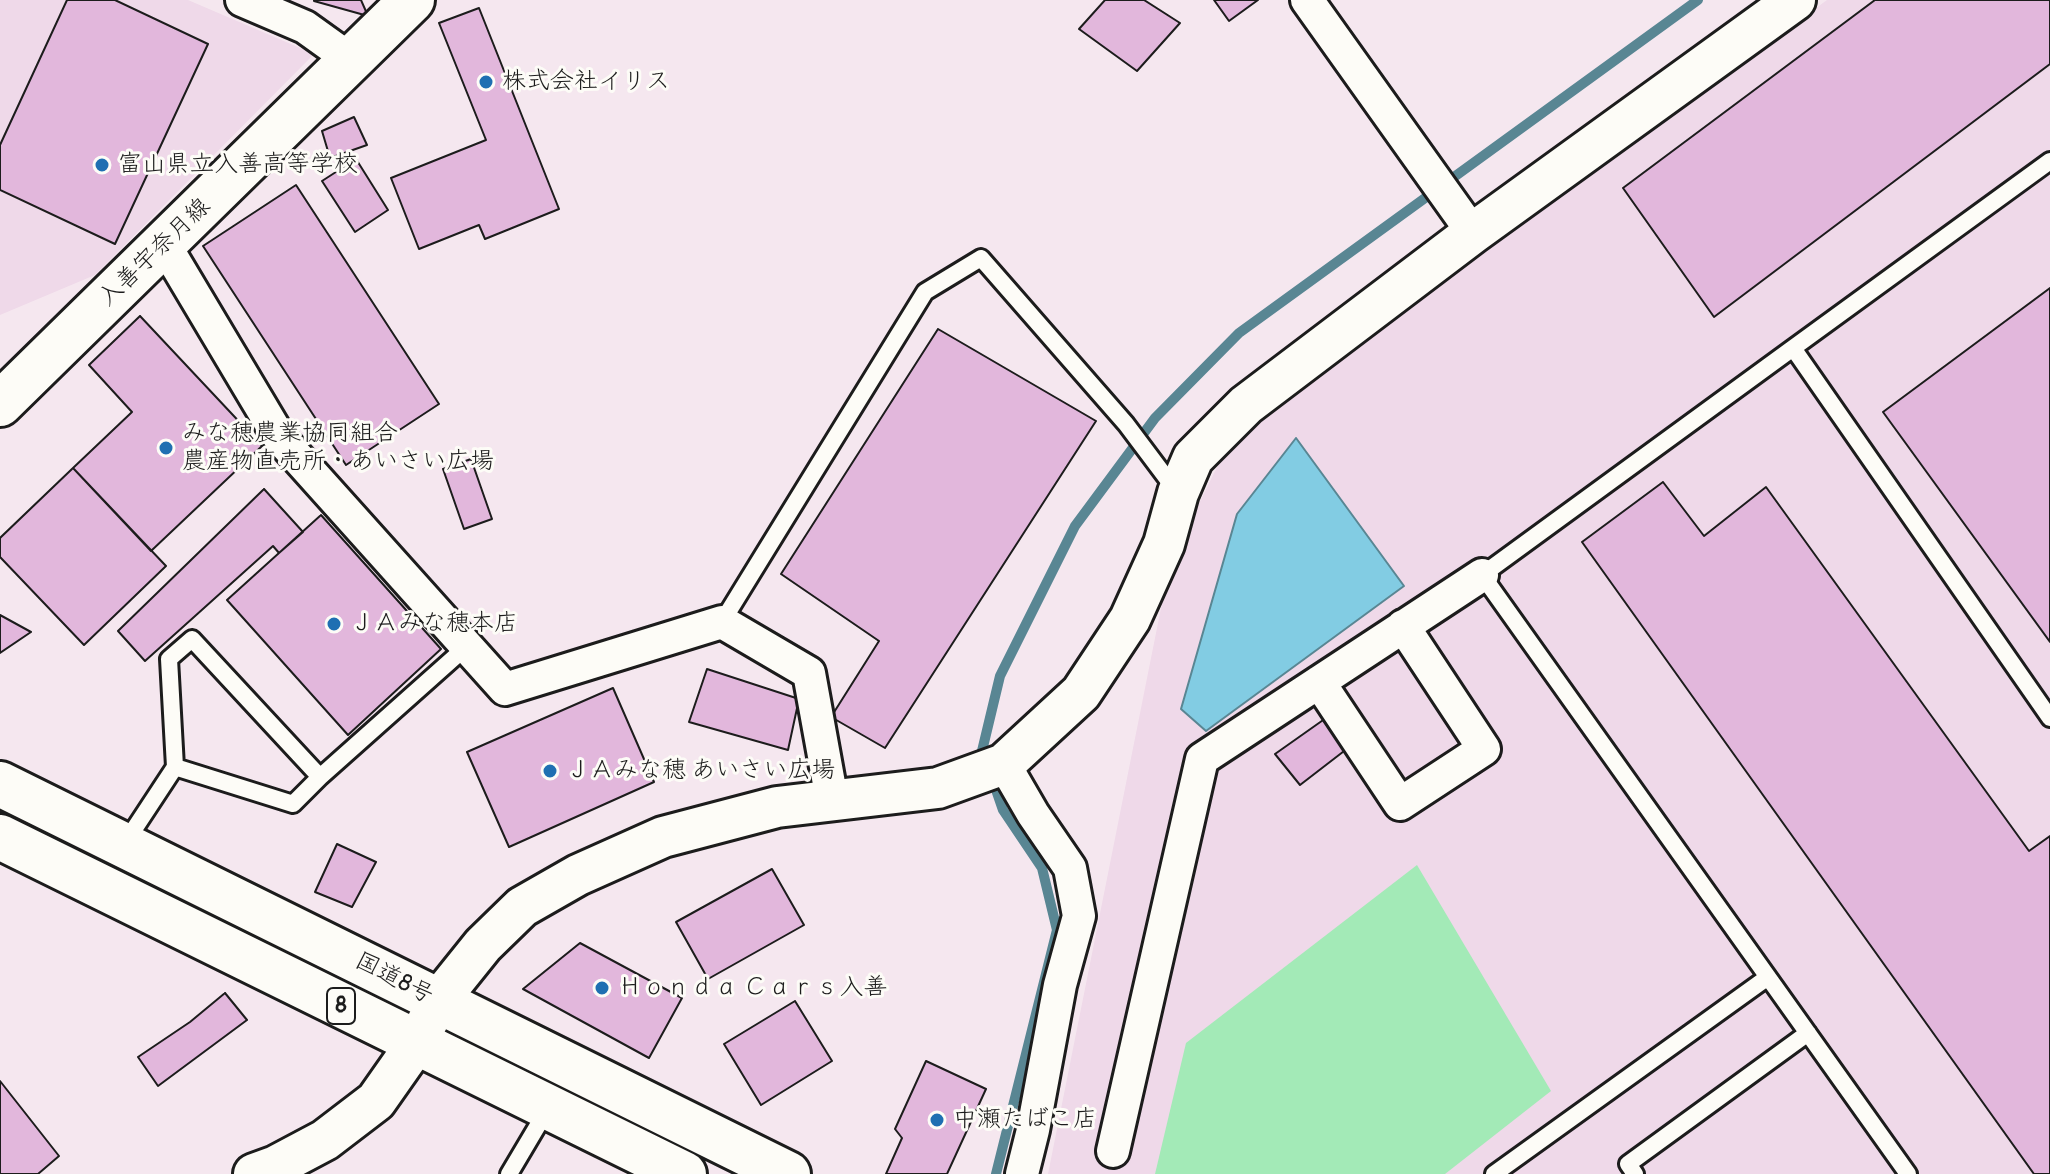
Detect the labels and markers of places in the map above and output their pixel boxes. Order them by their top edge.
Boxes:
place label: 株式会社イリス [502,68,670,96]
marker: 株式会社イリス [477,73,495,91]
place label: 富山県立入善高等学校 [118,151,358,179]
marker: 富山県立入善高等学校 [93,156,111,174]
place label: みな穂農業協同組合 農産物直売所・あいさい広場 [182,420,494,476]
marker: みな穂農業協同組合 農産物直売所・あいさい広場 [157,439,175,457]
place label: ＪＡみな穂本店 [350,610,518,638]
marker: ＪＡみな穂本店 [325,615,343,633]
place label: ＪＡみな穂 あいさい広場 [566,757,835,785]
marker: ＪＡみな穂 あいさい広場 [541,762,559,780]
place label: Ｈｏｎｄａ Ｃａｒｓ入善 [618,974,887,1002]
marker: Ｈｏｎｄａ Ｃａｒｓ入善 [593,979,611,997]
place label: 中瀬たばこ店 [953,1106,1097,1134]
marker: 中瀬たばこ店 [928,1111,946,1129]

